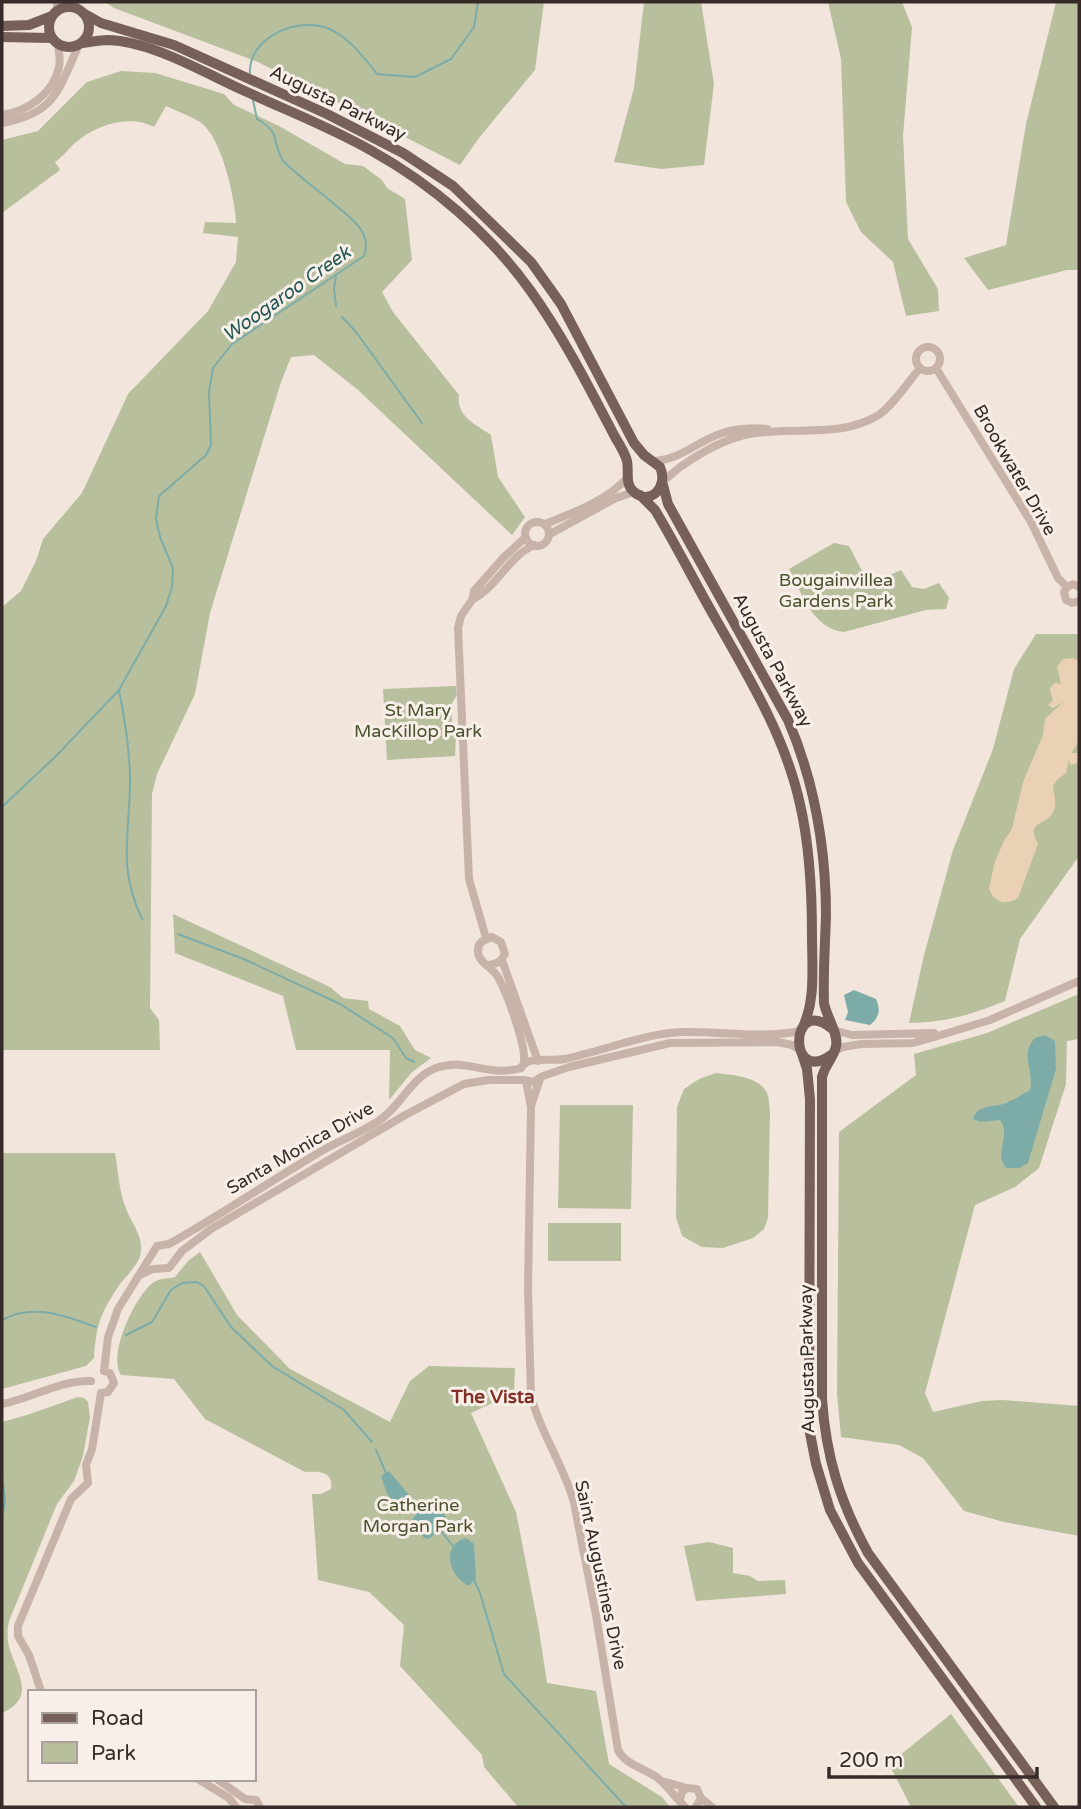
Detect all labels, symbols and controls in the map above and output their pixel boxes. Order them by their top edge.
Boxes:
street label: Augusta Parkway [266,60,410,146]
water label: Woogaroo Creek [218,241,356,346]
street label: Brookwater Drive [969,401,1061,539]
park label: Bougainvillea Gardens Park [779,569,894,612]
street label: Augusta Parkway [728,589,818,731]
park label: St Mary MacKillop Park [354,699,482,742]
street label: Santa Monica Drive [223,1097,377,1199]
street label: Augusta Parkway [795,1284,819,1434]
district label: The Vista [450,1386,535,1408]
street label: Saint Augustines Drive [570,1478,632,1672]
park label: Catherine Morgan Park [363,1494,473,1537]
legend [28,1690,256,1781]
text: Road [91,1706,144,1731]
scale bar [829,1736,1037,1780]
text: Park [91,1741,136,1766]
text: 200 m [839,1748,903,1773]

